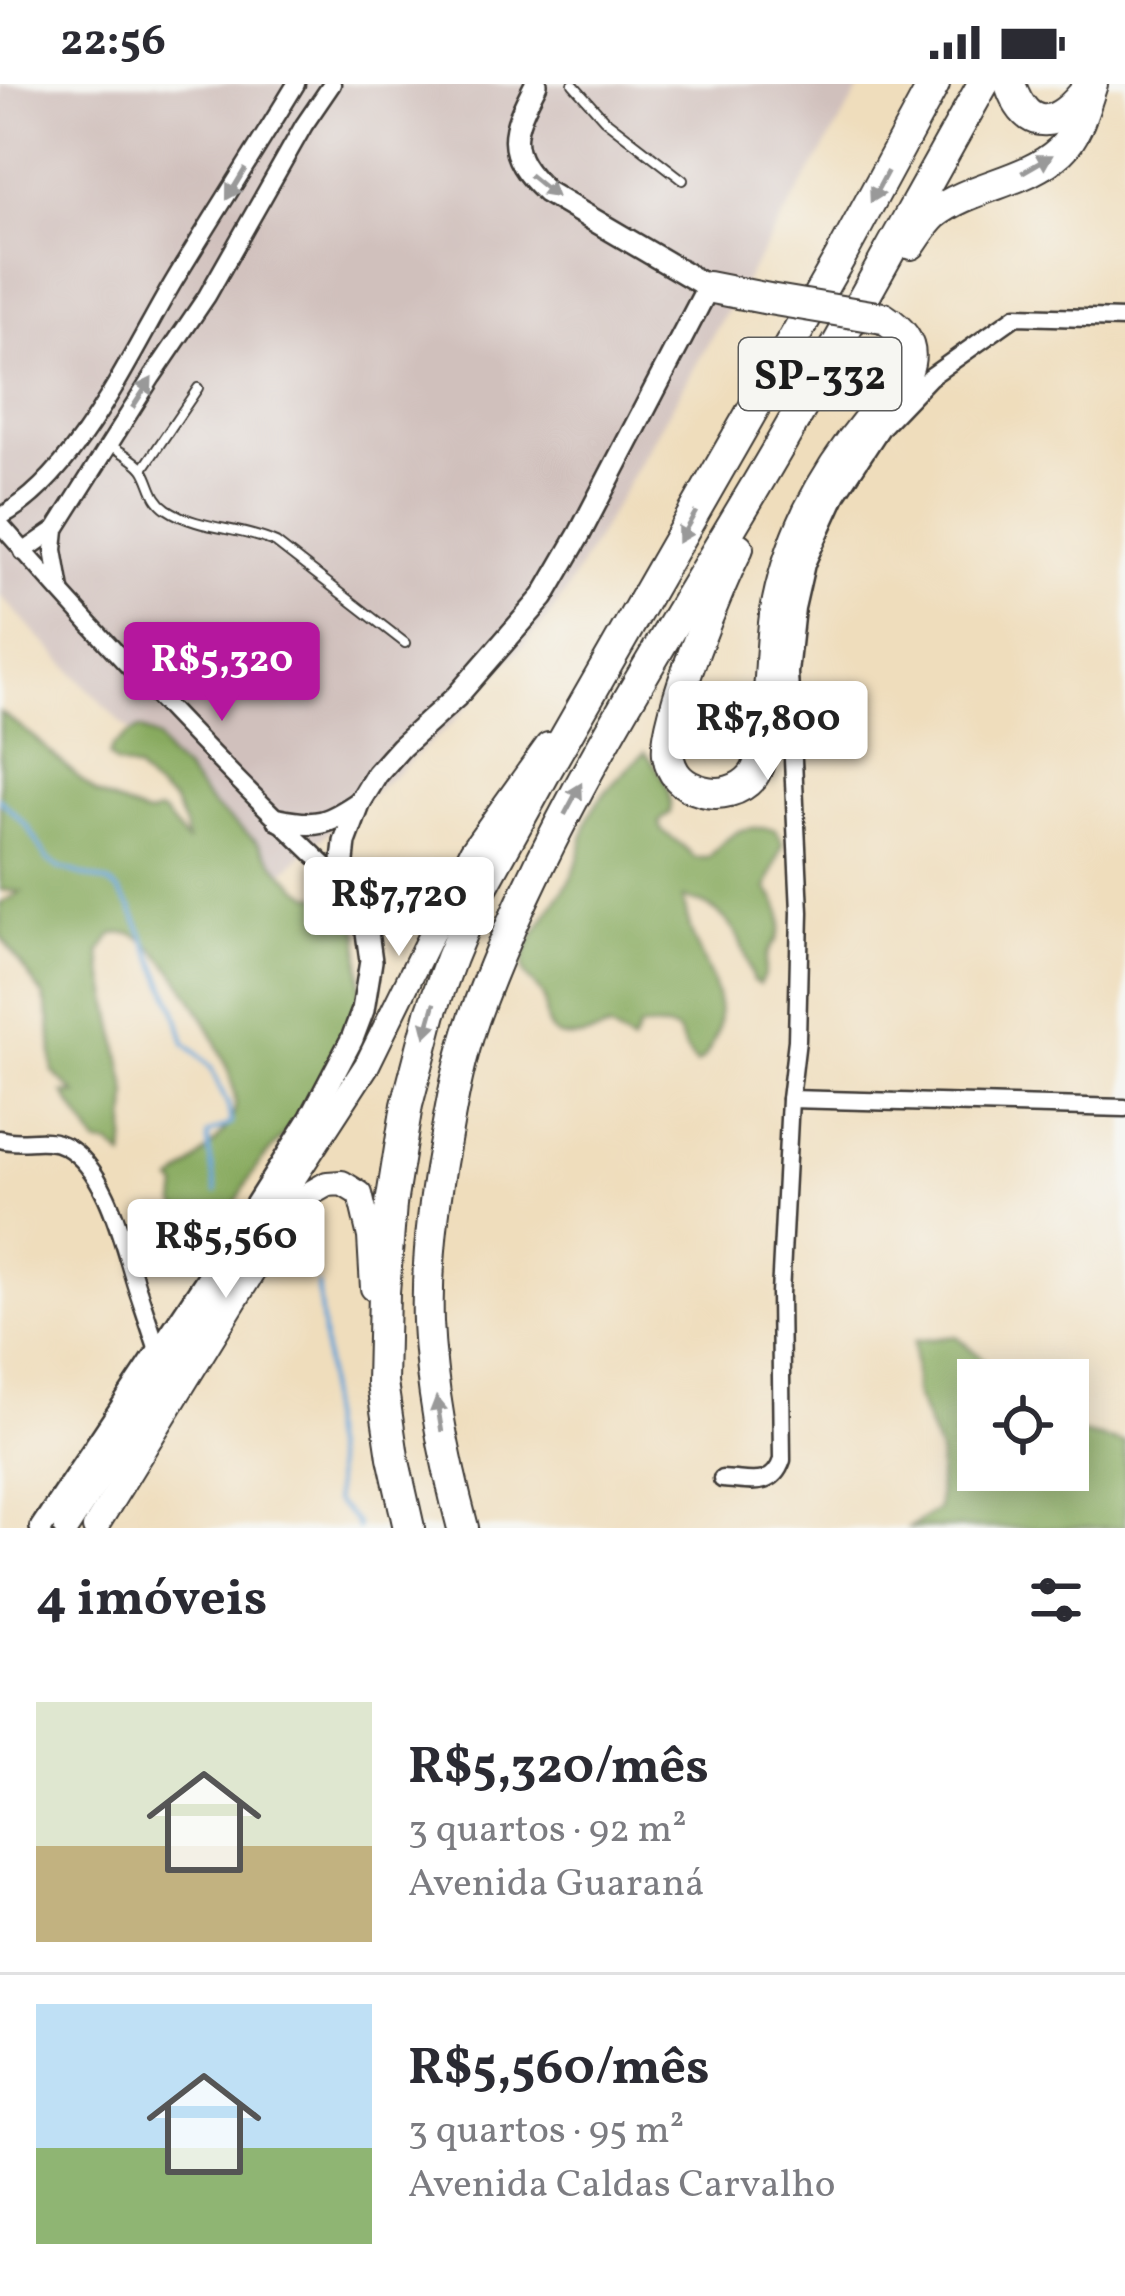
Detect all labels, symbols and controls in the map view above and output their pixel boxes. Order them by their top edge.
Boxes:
text: 22:56 [60,11,166,74]
one-way arrow [1021,155,1054,176]
one-way arrow [226,167,247,201]
one-way arrow [869,170,890,205]
one-way arrow [527,173,558,198]
road number: SP-332 [739,338,901,410]
one-way arrow [130,377,152,409]
one-way arrow [678,510,699,544]
pin: R$5,320 [111,622,333,724]
text: R$5,320 [151,634,293,688]
pin: R$7,800 [657,681,879,783]
text: R$7,800 [696,693,840,747]
one-way arrow [563,781,583,816]
pin: R$7,720 [288,857,510,959]
text: R$7,720 [331,869,467,923]
one-way arrow [420,1003,438,1039]
pin: R$5,560 [115,1199,337,1301]
text: R$5,560 [155,1211,298,1265]
map controls [957,1359,1089,1491]
button: locate [957,1359,1089,1491]
one-way arrow [429,1395,448,1432]
text: 4 imóveis [36,1565,267,1636]
icon: filters [1023,1567,1089,1633]
text: R$5,320/mês [408,1733,709,1804]
icon: home [132,1750,276,1894]
text: 3 quartos · 92 m² [408,1804,687,1858]
text: Avenida Guaraná [408,1858,704,1912]
text: R$5,560/mês [408,2034,710,2105]
icon: home [132,2052,276,2196]
text: 3 quartos · 95 m² [408,2105,684,2159]
text: Avenida Caldas Carvalho [408,2159,835,2213]

